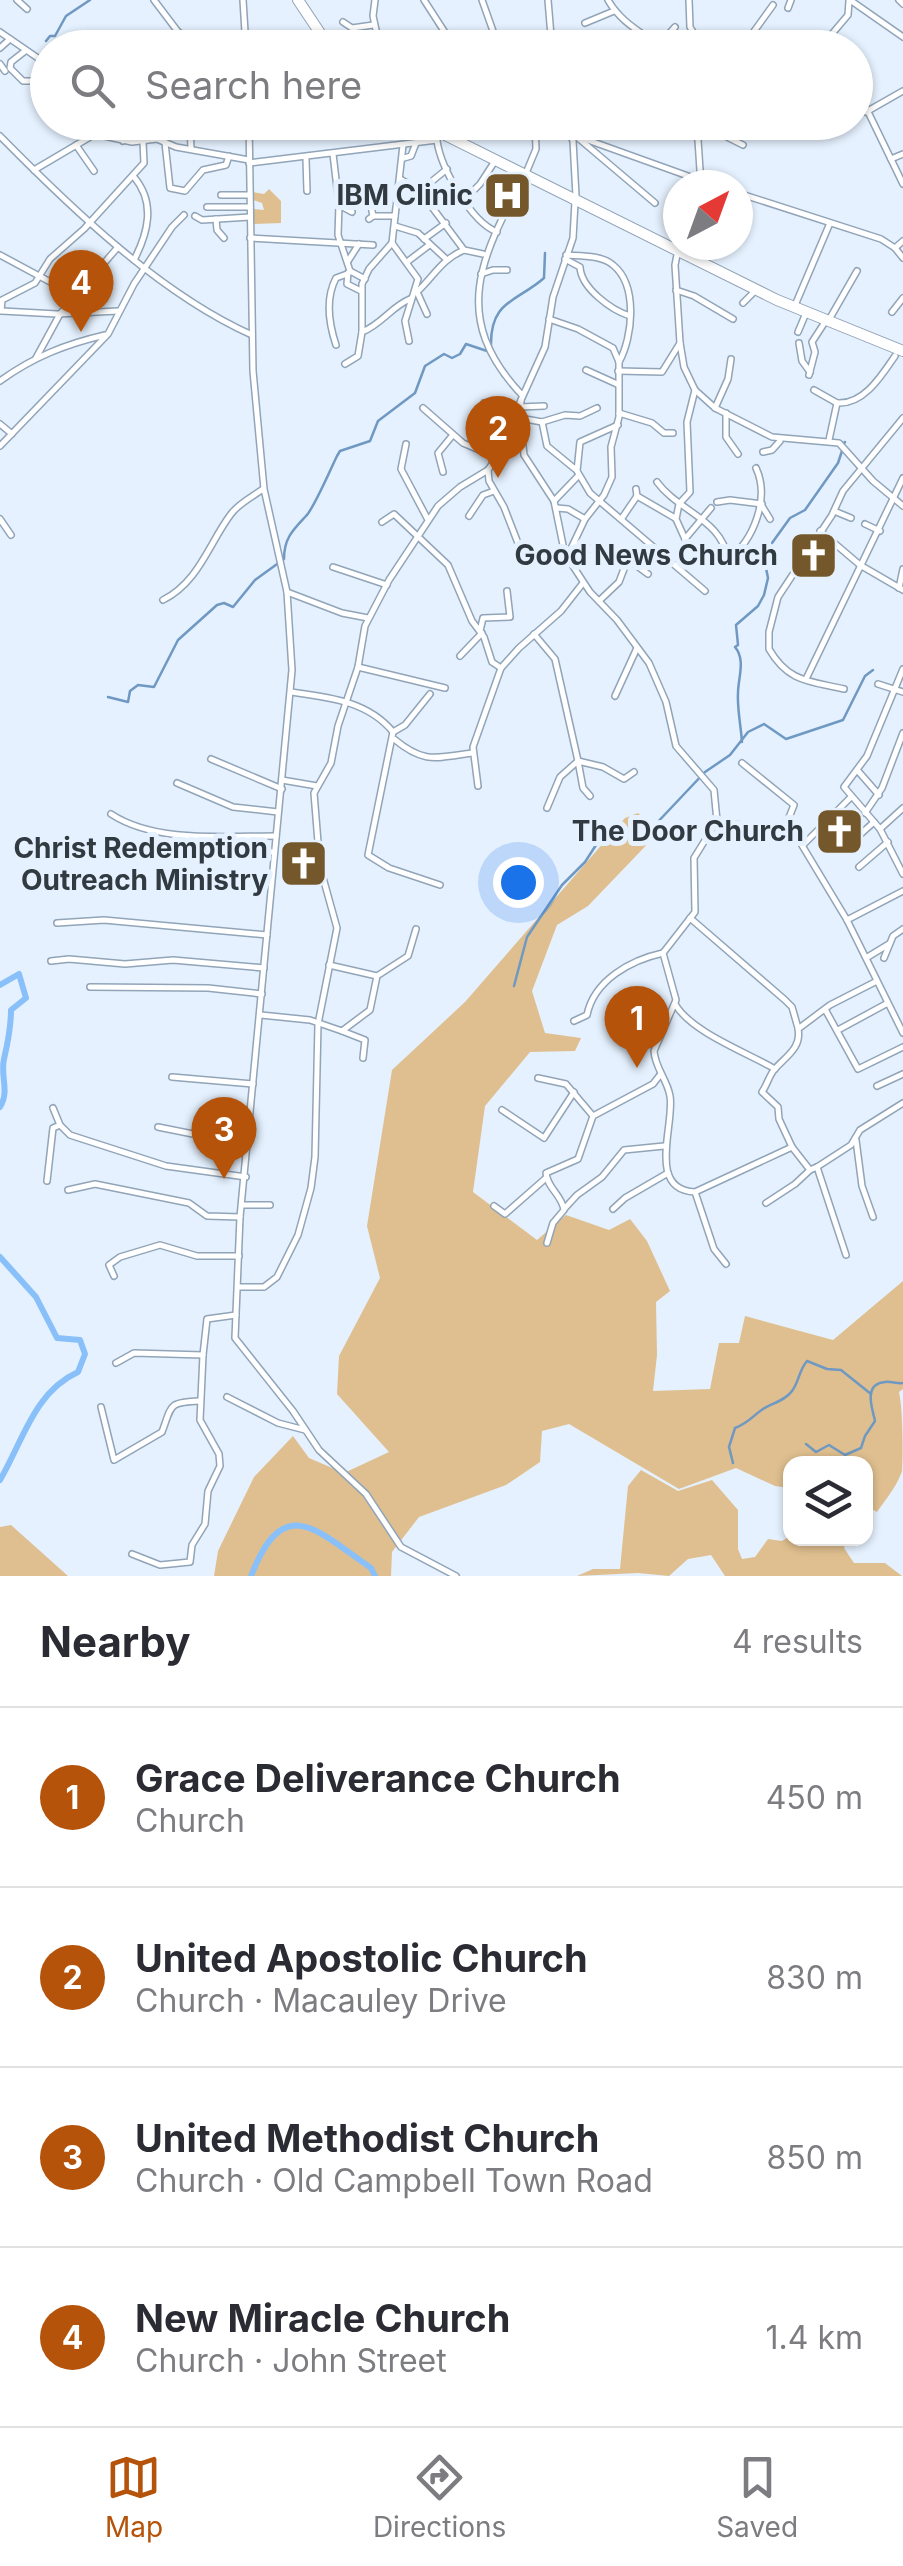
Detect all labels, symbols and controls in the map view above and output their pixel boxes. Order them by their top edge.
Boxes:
search box [30,30,873,140]
icon: search [65,58,120,113]
text: Search here [145,62,362,108]
hospital icon: IBM Clinic [482,169,534,221]
north arrow [663,170,753,260]
place label: IBM Clinic [337,178,473,212]
pin: 4 [48,250,114,332]
pin: 2 [466,396,530,478]
church icon: Good News Church [787,529,839,581]
place label: Good News Church [514,538,778,572]
church icon: The Door Church [813,805,865,857]
place label: The Door Church [572,814,804,848]
place label: Christ Redemption Outreach Ministry [13,831,268,897]
church icon: Christ Redemption Outreach Ministry [277,838,329,890]
your location [493,857,544,908]
pin: 1 [604,986,670,1068]
pin: 3 [192,1096,256,1179]
map controls [783,1456,873,1546]
button: layers [783,1456,873,1546]
text: Nearby [40,1616,191,1667]
text: 4 results [732,1622,863,1661]
text: Grace Deliverance Church [135,1755,621,1801]
text: 1 [66,1778,79,1817]
text: 450 m [766,1778,863,1817]
text: Church [135,1801,245,1840]
text: United Apostolic Church [135,1935,588,1981]
text: 2 [62,1958,83,1997]
text: 830 m [766,1958,863,1997]
text: Church · Macauley Drive [135,1981,507,2020]
text: United Methodist Church [135,2115,599,2161]
text: 3 [62,2138,83,2177]
text: 850 m [767,2138,863,2177]
text: Church · Old Campbell Town Road [135,2161,653,2200]
text: New Miracle Church [135,2295,510,2341]
text: 4 [62,2318,83,2357]
text: 1.4 km [766,2318,863,2357]
text: Church · John Street [135,2341,447,2380]
tab: Map [105,2450,163,2544]
tab: Directions [373,2450,506,2544]
tab: Saved [716,2450,798,2544]

